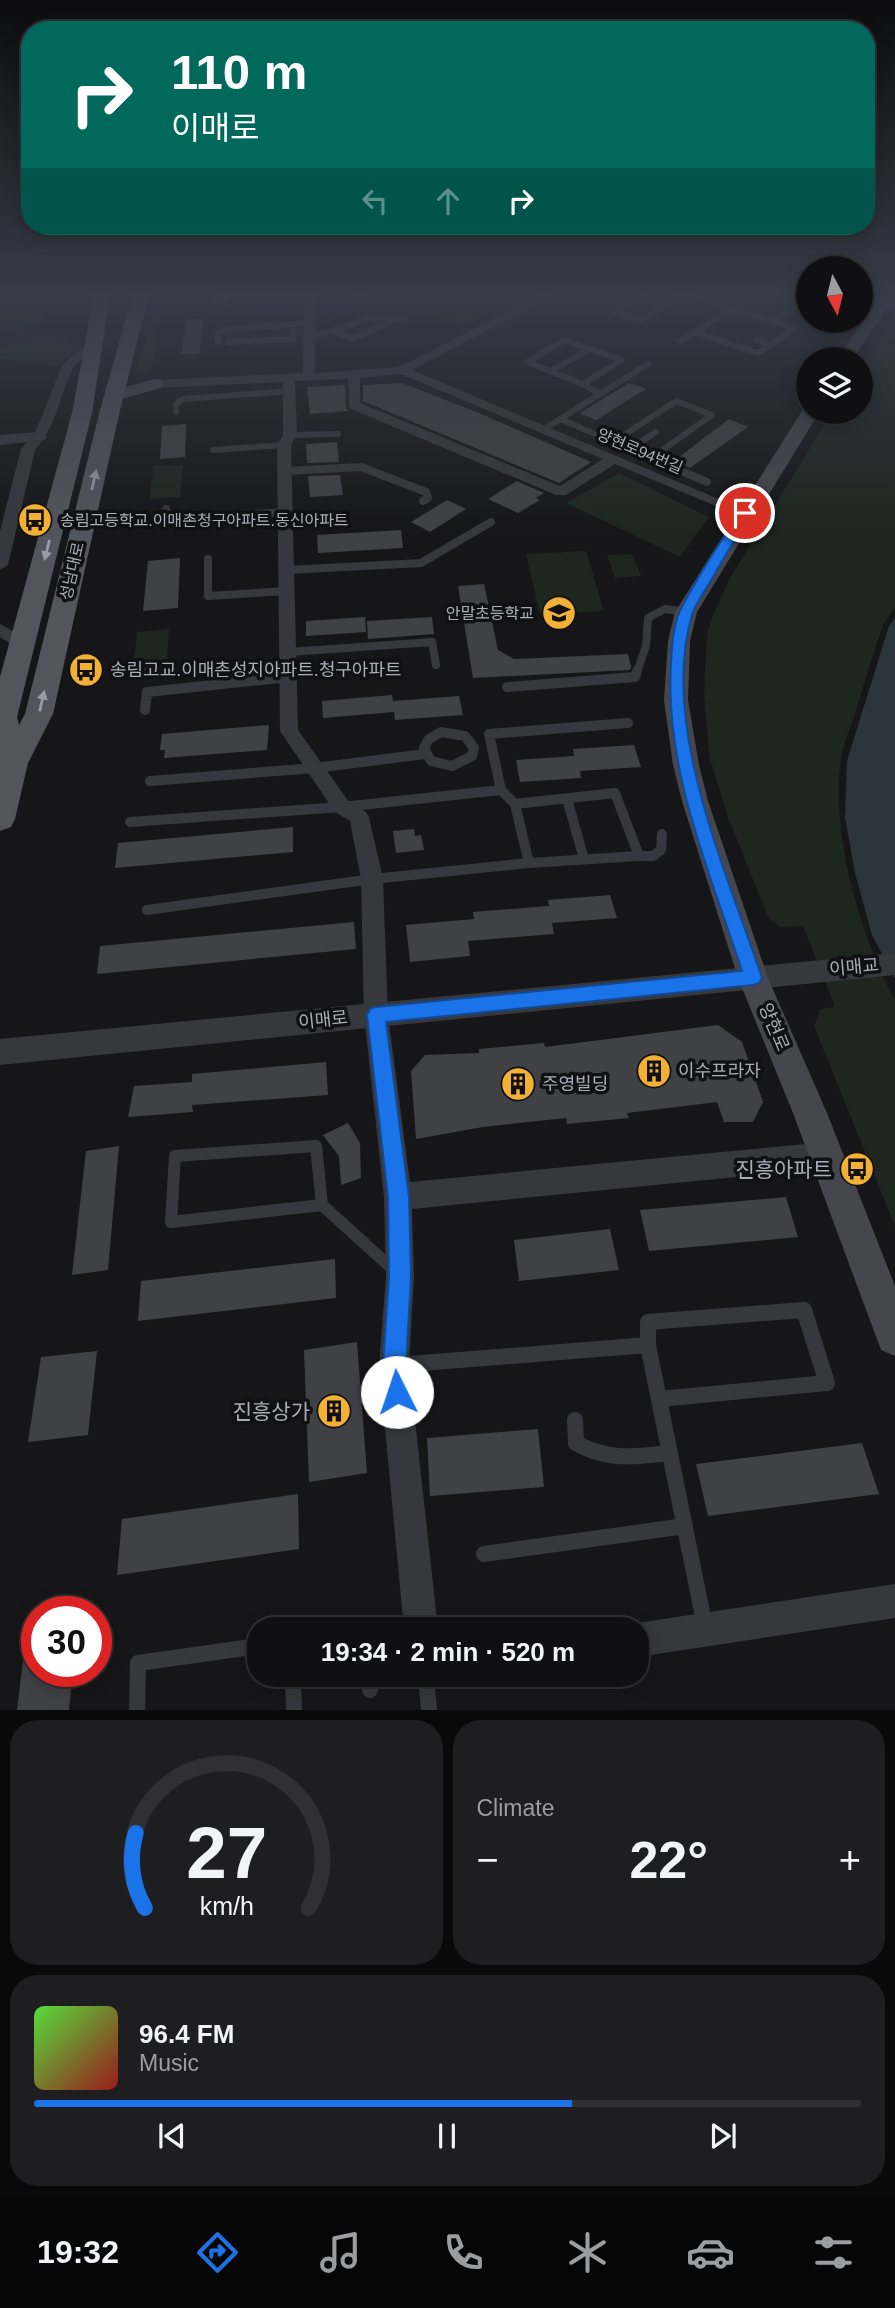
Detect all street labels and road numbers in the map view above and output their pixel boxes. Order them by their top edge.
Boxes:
street label: 양현로94번길 [595,425,685,477]
street label: 성남대로 [57,540,87,602]
street label: 이매교 [828,955,880,979]
street label: 양현로 [755,1000,793,1054]
street label: 이매로 [297,1007,349,1033]

